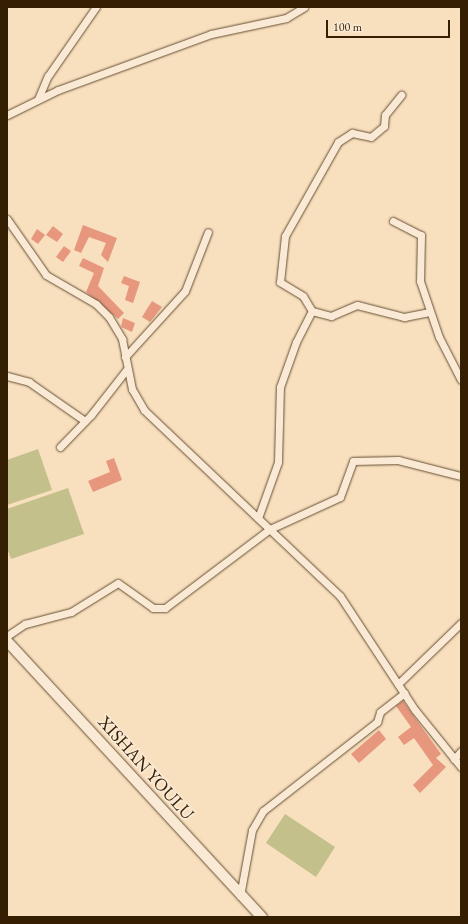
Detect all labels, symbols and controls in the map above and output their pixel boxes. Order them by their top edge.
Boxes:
scale bar [328,12,452,38]
text: 100 m [333,19,362,35]
street label: XISHAN YOULU [93,711,199,825]

